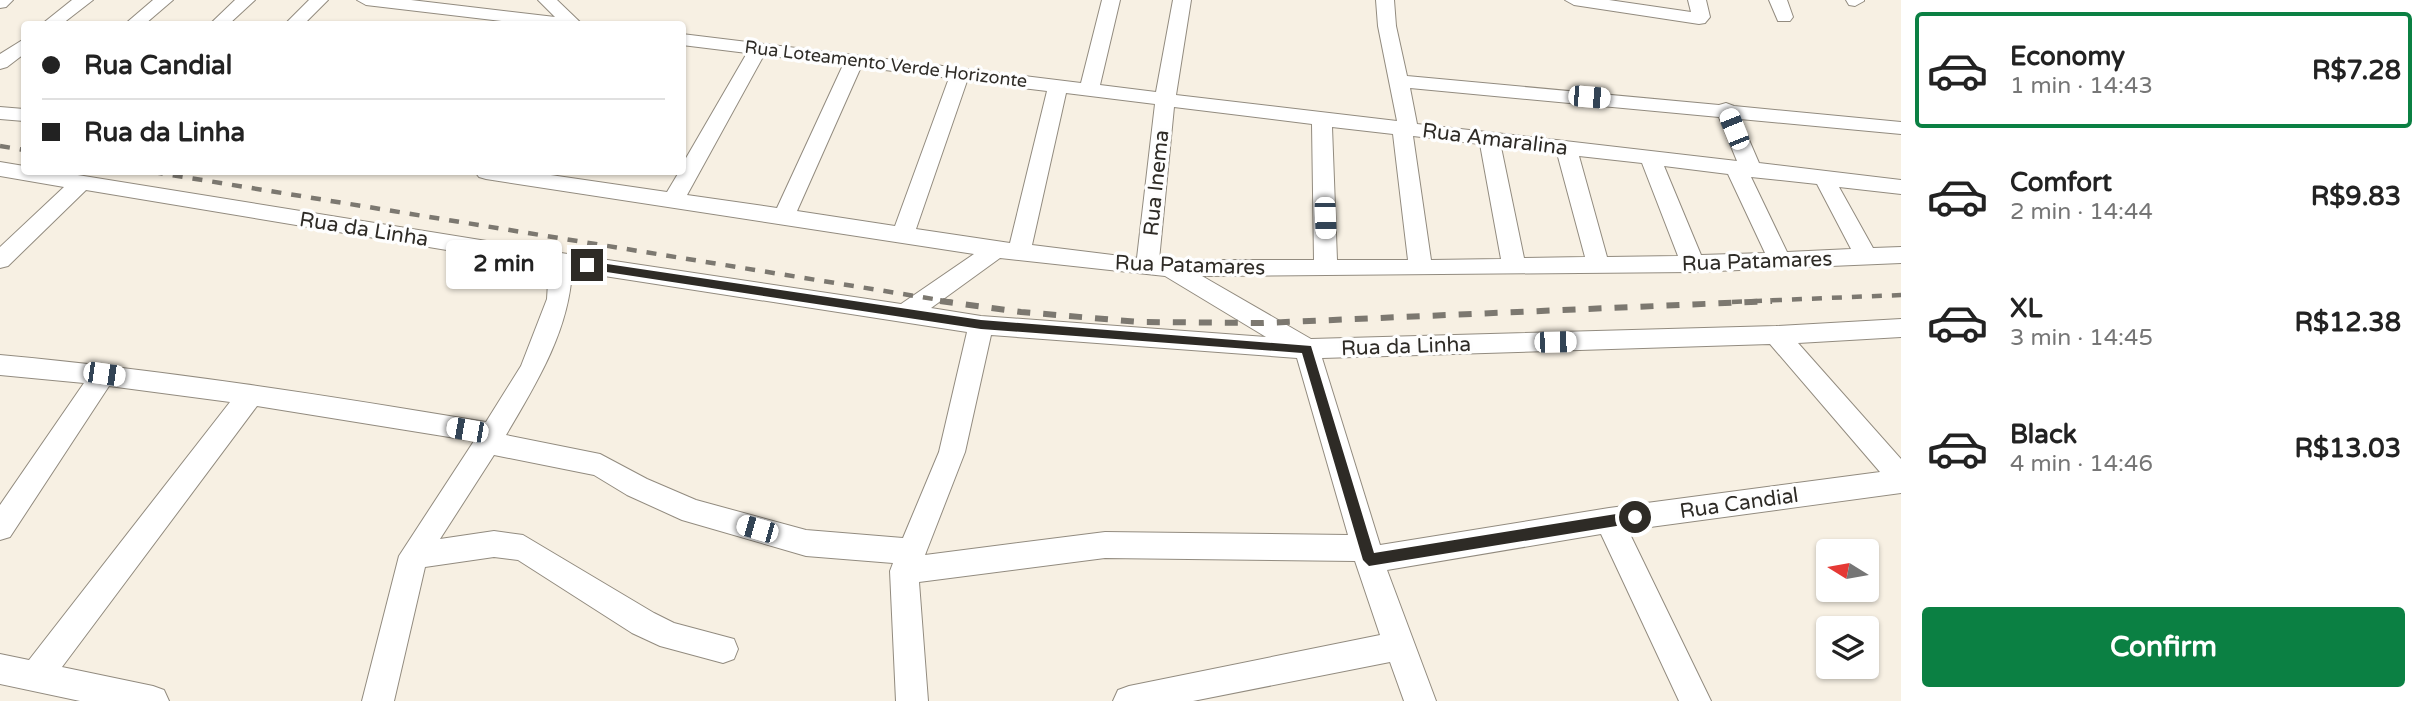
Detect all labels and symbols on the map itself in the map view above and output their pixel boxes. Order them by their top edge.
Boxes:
street label: Rua Loteamento Verde Horizonte [743,36,1029,92]
car [1568,85,1611,109]
car [1717,106,1752,152]
street label: Rua Amaralina [1421,118,1569,161]
street label: Rua Inema [1138,129,1174,237]
car [1314,197,1337,239]
street label: Rua da Linha [298,207,430,252]
callout: 2 min [447,240,562,290]
street label: Rua Patamares [1681,246,1833,277]
route end [571,249,603,281]
street label: Rua Patamares [1114,250,1266,281]
car [1534,331,1577,353]
street label: Rua da Linha [1341,332,1472,361]
car [82,361,127,387]
car [445,416,490,444]
street label: Rua Candial [1678,483,1800,524]
route start [1619,501,1651,533]
car [734,513,781,545]
north arrow [1816,539,1880,602]

